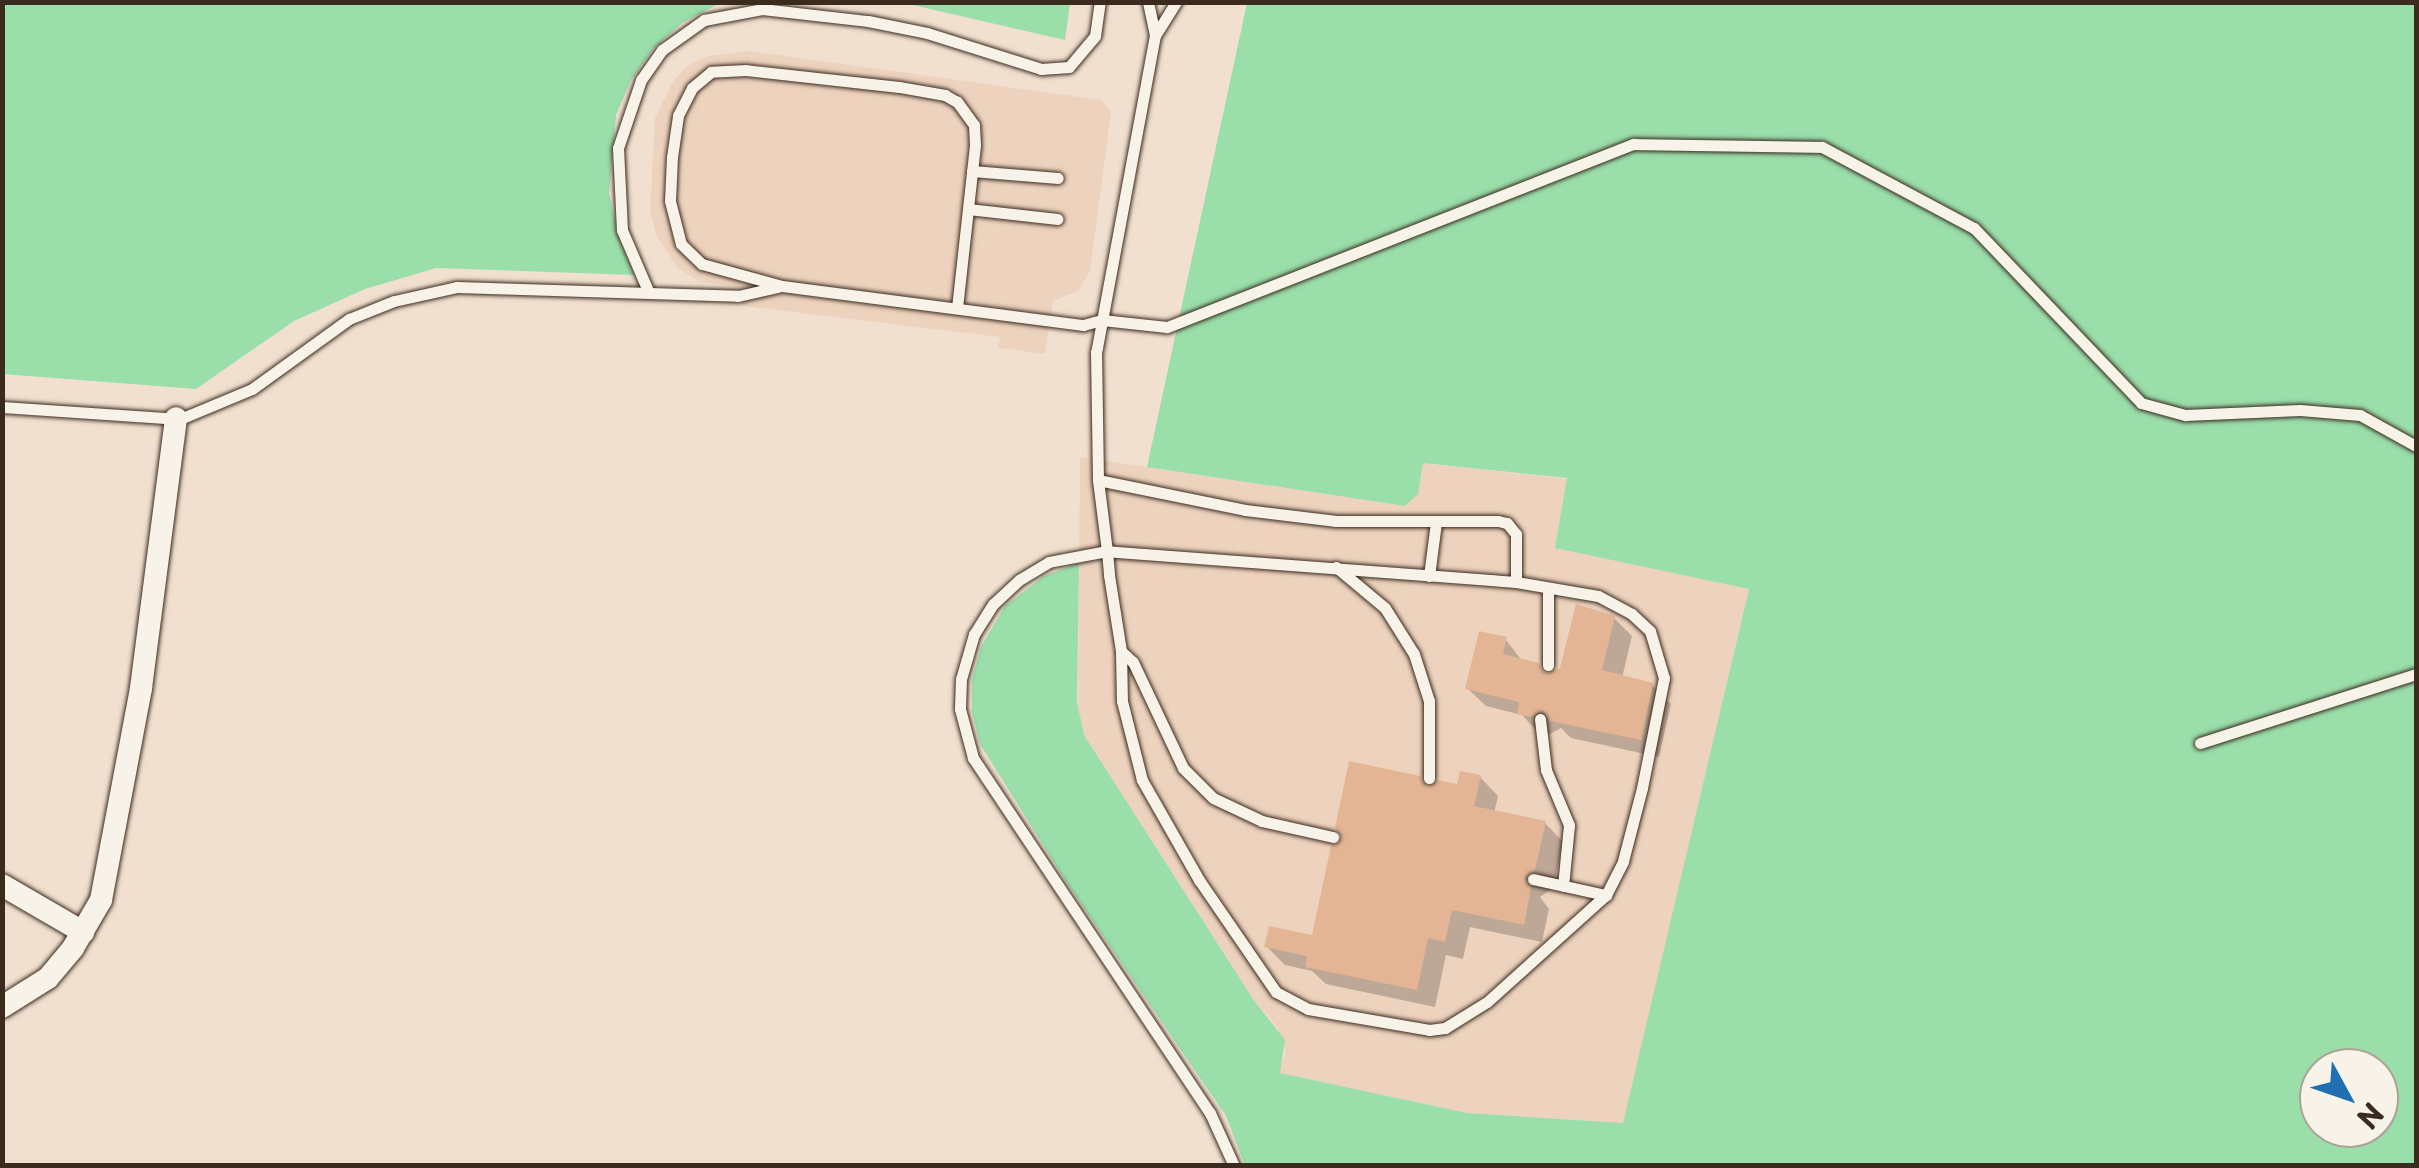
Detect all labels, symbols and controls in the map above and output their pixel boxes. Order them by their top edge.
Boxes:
north arrow [2299,1048,2399,1148]
text: N [2347,1094,2394,1139]

